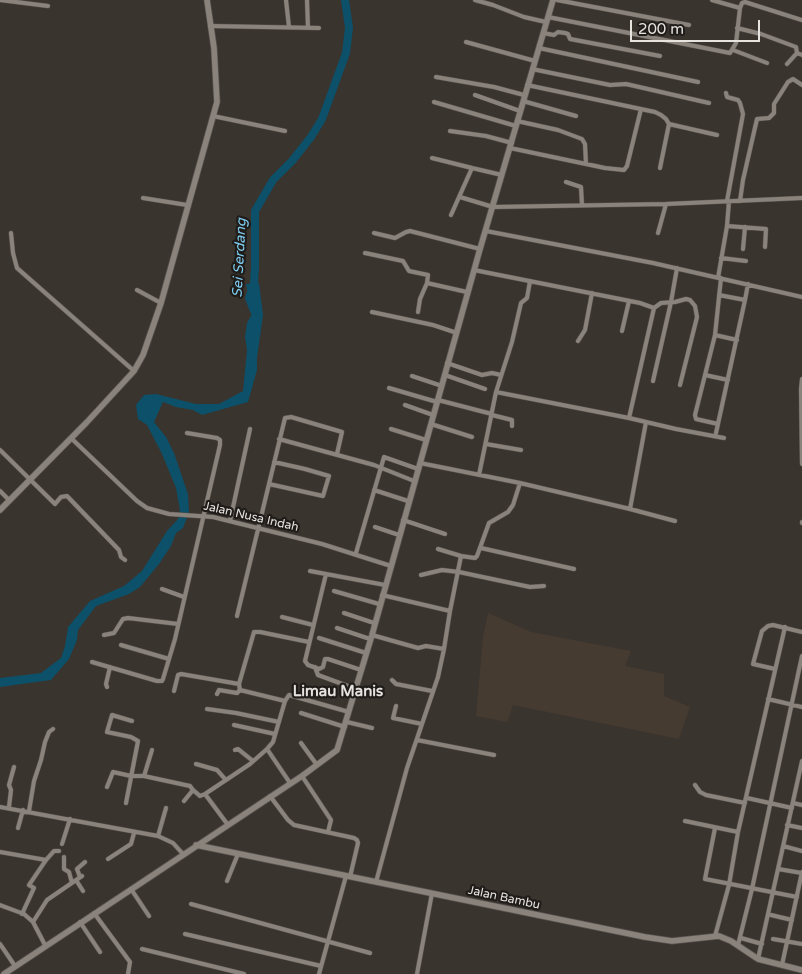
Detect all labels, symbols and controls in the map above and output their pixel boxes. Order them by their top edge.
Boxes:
scale bar [632,10,762,42]
text: 200 m [638,20,684,38]
water label: Sei Serdang [230,218,250,298]
street label: Jalan Nusa Indah [202,499,300,535]
district label: Limau Manis [293,683,383,701]
street label: Jalan Bambu [467,883,541,913]

